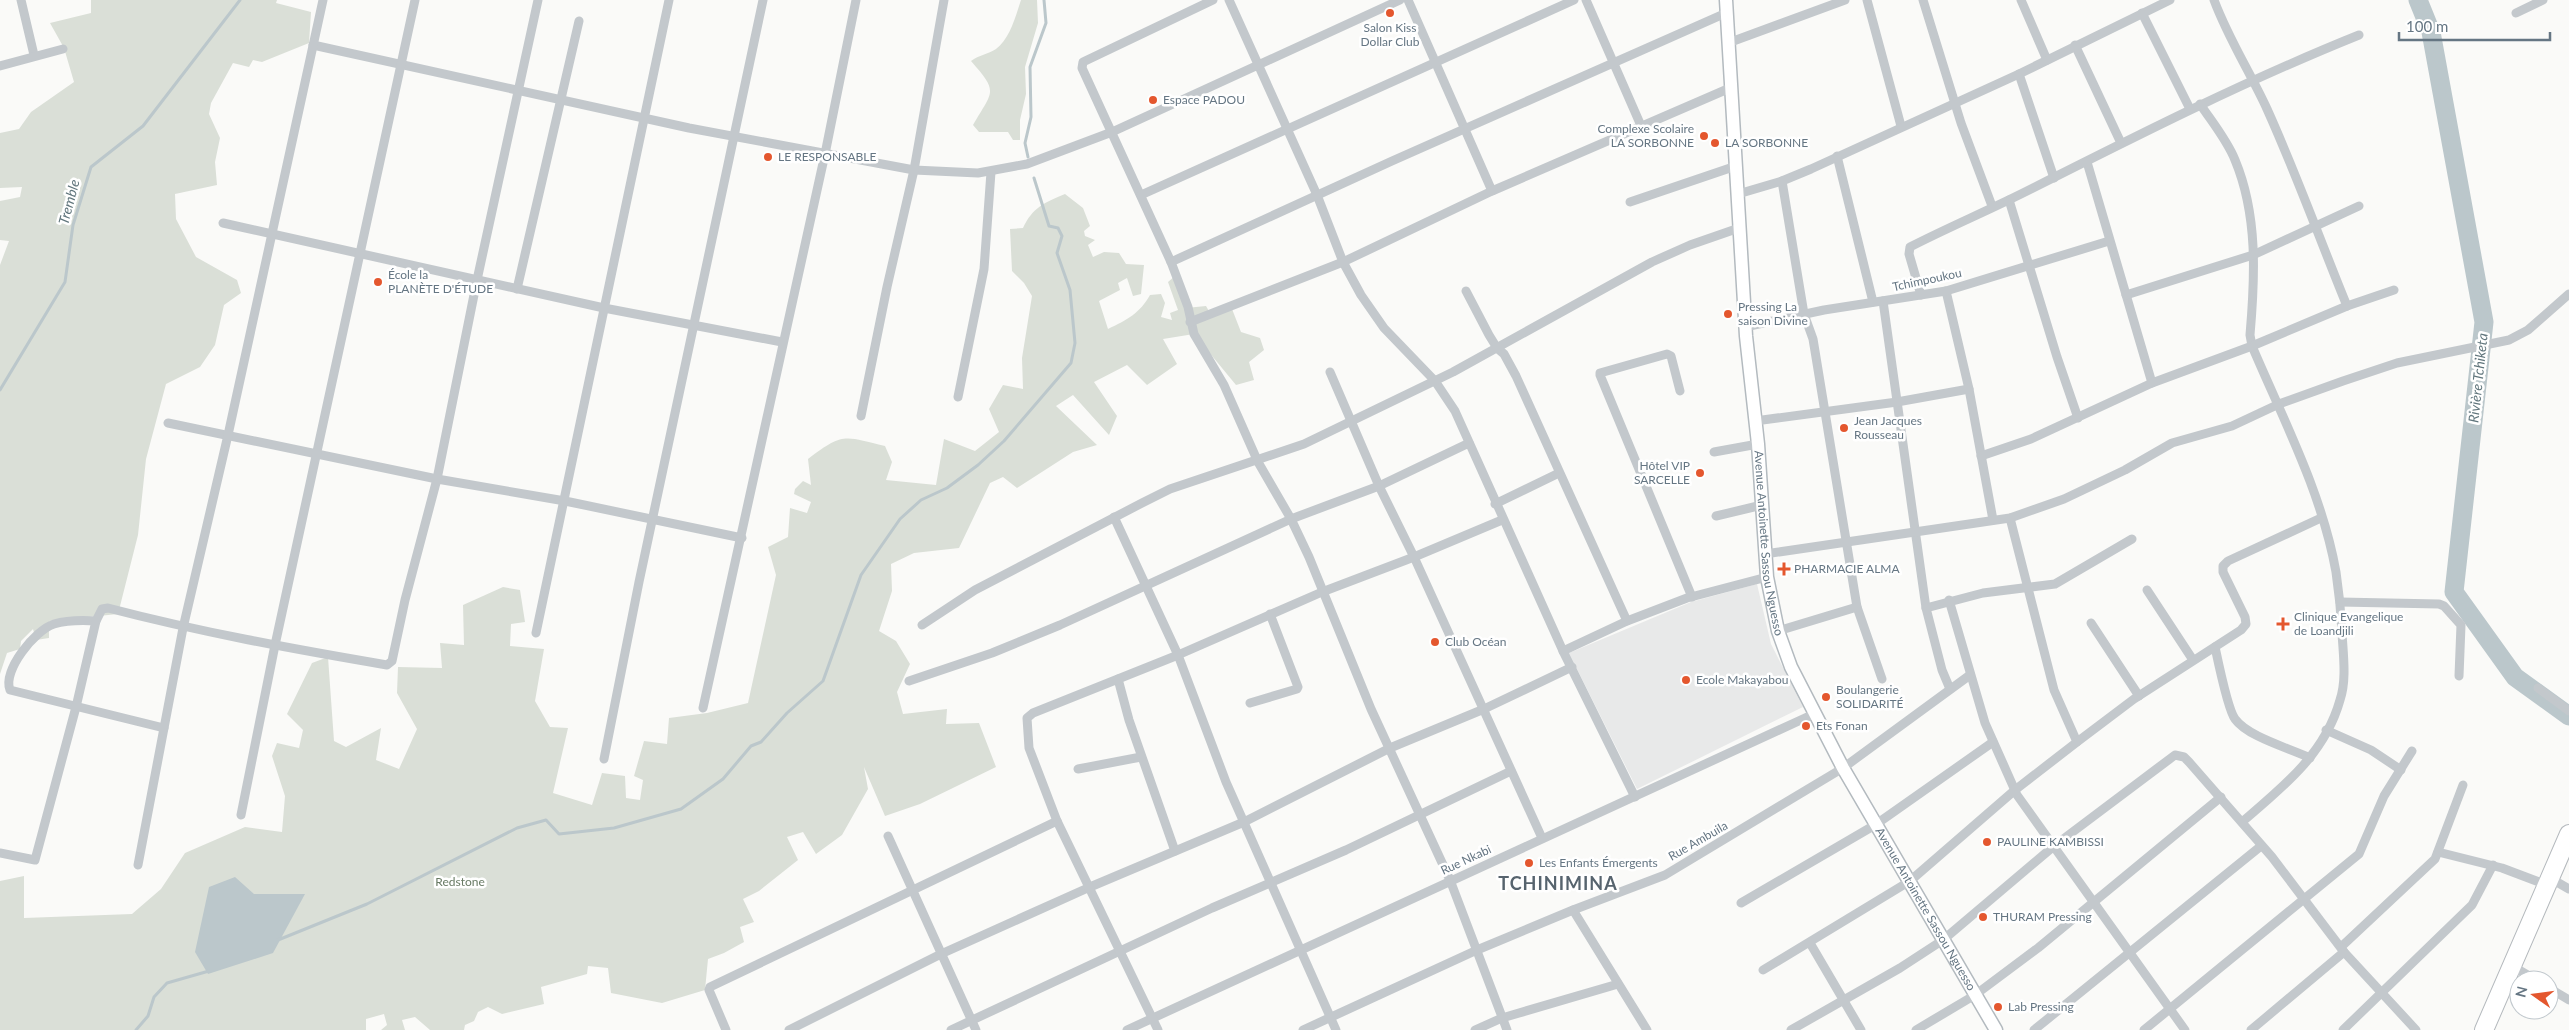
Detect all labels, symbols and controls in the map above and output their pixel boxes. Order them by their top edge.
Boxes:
marker: Salon Kiss Dollar Club [1384,7,1396,19]
scale bar [2399,10,2550,42]
text: 100 m [2406,17,2448,35]
place label: Salon Kiss Dollar Club [1361,20,1420,49]
place label: Espace PADOU [1163,92,1245,107]
marker: Espace PADOU [1147,94,1159,106]
place label: Complexe Scolaire LA SORBONNE [1597,121,1694,150]
marker: Complexe Scolaire LA SORBONNE [1698,130,1710,142]
place label: LA SORBONNE [1725,135,1808,150]
marker: LA SORBONNE [1709,137,1721,149]
place label: LE RESPONSABLE [778,149,876,164]
marker: LE RESPONSABLE [762,151,774,163]
water label: Tremble [54,177,83,226]
street label: Tchimpoukou [1891,265,1963,294]
place label: École la PLANÈTE D'ÉTUDE [388,267,493,296]
marker: École la PLANÈTE D'ÉTUDE [372,276,384,288]
place label: Pressing La saison Divine [1738,299,1808,328]
marker: Pressing La saison Divine [1722,308,1734,320]
water label: Rivière Tchiketa [2464,332,2491,424]
place label: Jean Jacques Rousseau [1854,413,1922,442]
marker: Jean Jacques Rousseau [1838,422,1850,434]
street label: Avenue Antoinette Sassou Nguesso [1751,450,1787,638]
place label: Hôtel VIP SARCELLE [1634,458,1690,487]
marker: Hôtel VIP SARCELLE [1694,467,1706,479]
place label: PHARMACIE ALMA [1794,561,1900,576]
marker: PHARMACIE ALMA [1778,563,1790,575]
place label: Clinique Evangelique de Loandjili [2294,609,2403,638]
marker: Clinique Evangelique de Loandjili [2276,617,2290,631]
place label: Club Océan [1445,634,1506,649]
marker: Club Océan [1429,636,1441,648]
place label: Ecole Makayabou [1696,672,1788,687]
marker: Ecole Makayabou [1680,674,1692,686]
place label: Boulangerie SOLIDARITÉ [1836,682,1904,711]
marker: Boulangerie SOLIDARITÉ [1820,691,1832,703]
place label: Ets Fonan [1816,718,1868,733]
marker: Ets Fonan [1800,720,1812,732]
street label: Rue Ambuila [1665,818,1730,864]
street label: Avenue Antoinette Sassou Nguesso [1872,825,1979,993]
place label: PAULINE KAMBISSI [1997,834,2104,849]
marker: PAULINE KAMBISSI [1981,836,1993,848]
street label: Rue Nkabi [1438,841,1494,878]
place label: Les Enfants Émergents [1539,855,1658,870]
marker: Les Enfants Émergents [1523,857,1535,869]
district label: TCHINIMINA [1498,872,1618,894]
park label: Redstone [435,874,485,889]
place label: THURAM Pressing [1993,909,2092,924]
marker: THURAM Pressing [1977,911,1989,923]
north arrow [2509,970,2559,1020]
text: N [2511,984,2530,999]
place label: Lab Pressing [2008,999,2074,1014]
marker: Lab Pressing [1992,1001,2004,1013]

